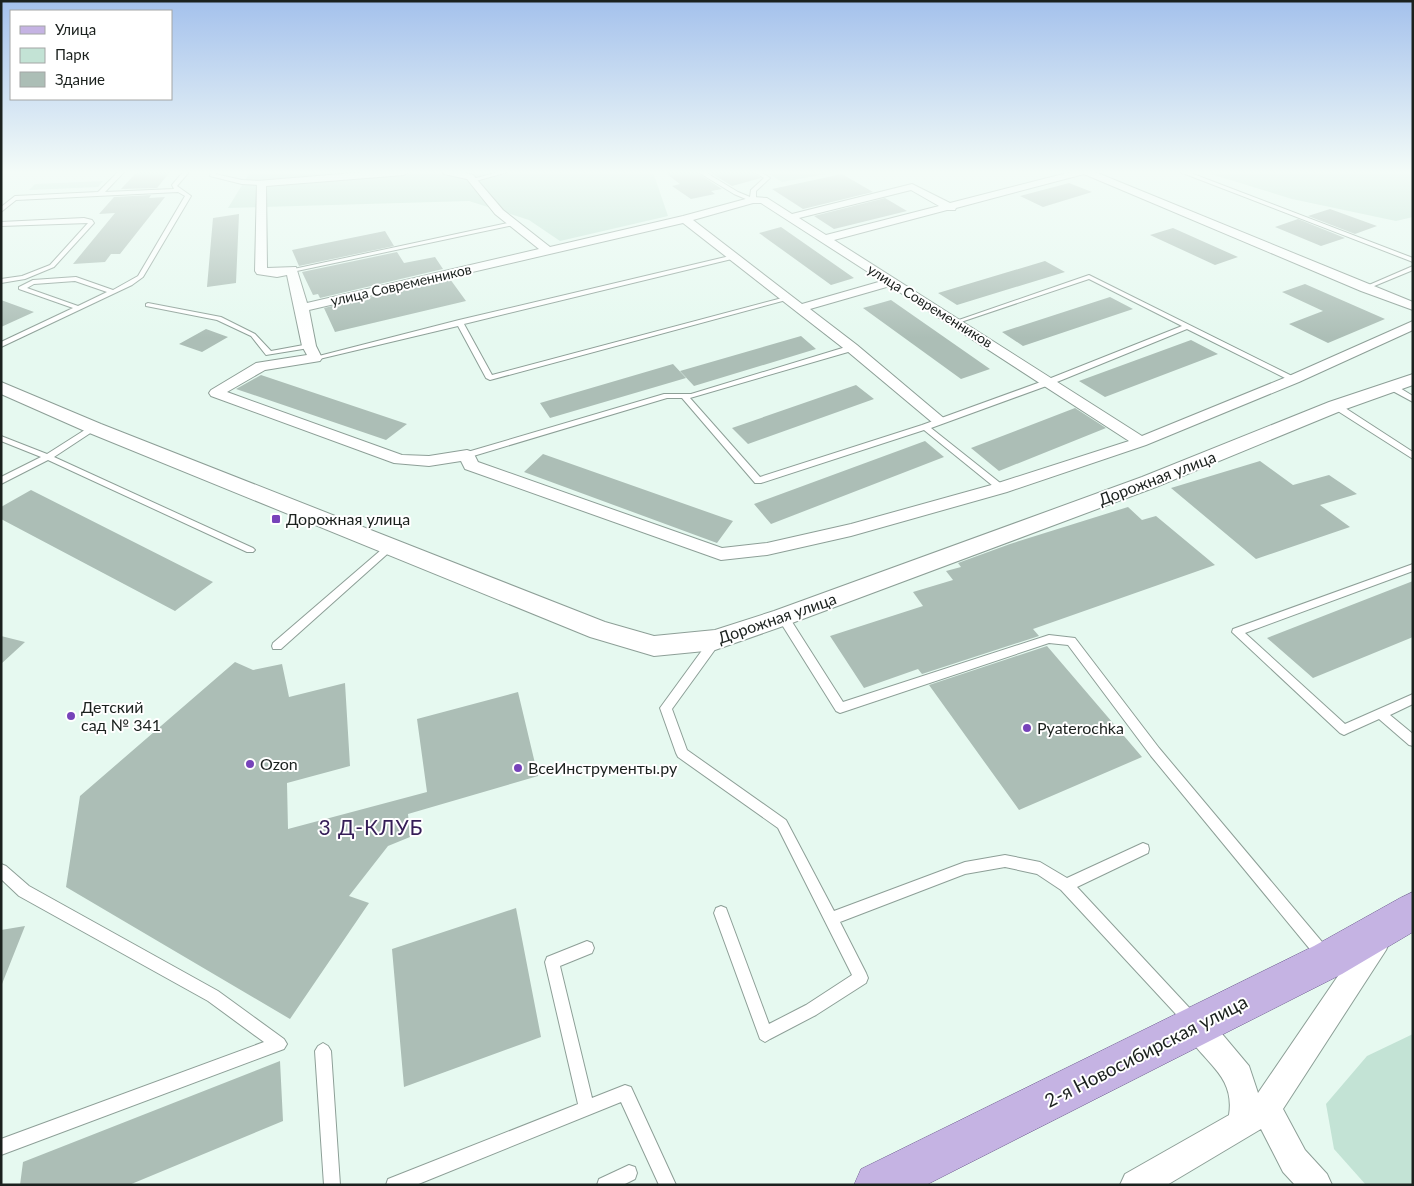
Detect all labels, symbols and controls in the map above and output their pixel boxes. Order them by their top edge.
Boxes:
legend [10,10,172,100]
text: Улица [55,20,96,38]
text: Парк [55,45,90,63]
text: Здание [55,70,105,88]
street label: улица Современников [329,260,473,309]
street label: улица Современников [865,260,996,351]
street label: Дорожная улица [1095,446,1218,509]
place label: Дорожная улица [286,509,410,528]
marker: Дорожная улица [270,513,282,525]
street label: Дорожная улица [715,588,839,647]
place label: Детский сад № 341 [81,697,161,734]
marker: Детский сад № 341 [65,710,77,722]
place label: Pyaterochka [1037,718,1124,737]
marker: Pyaterochka [1021,722,1033,734]
place label: Ozon [260,754,298,773]
marker: Ozon [244,758,256,770]
place label: ВсеИнструменты.ру [528,758,678,777]
marker: ВсеИнструменты.ру [512,762,524,774]
district label: 3 Д-КЛУБ [318,814,424,839]
street label: 2-я Новосибирская улица [1040,989,1251,1112]

